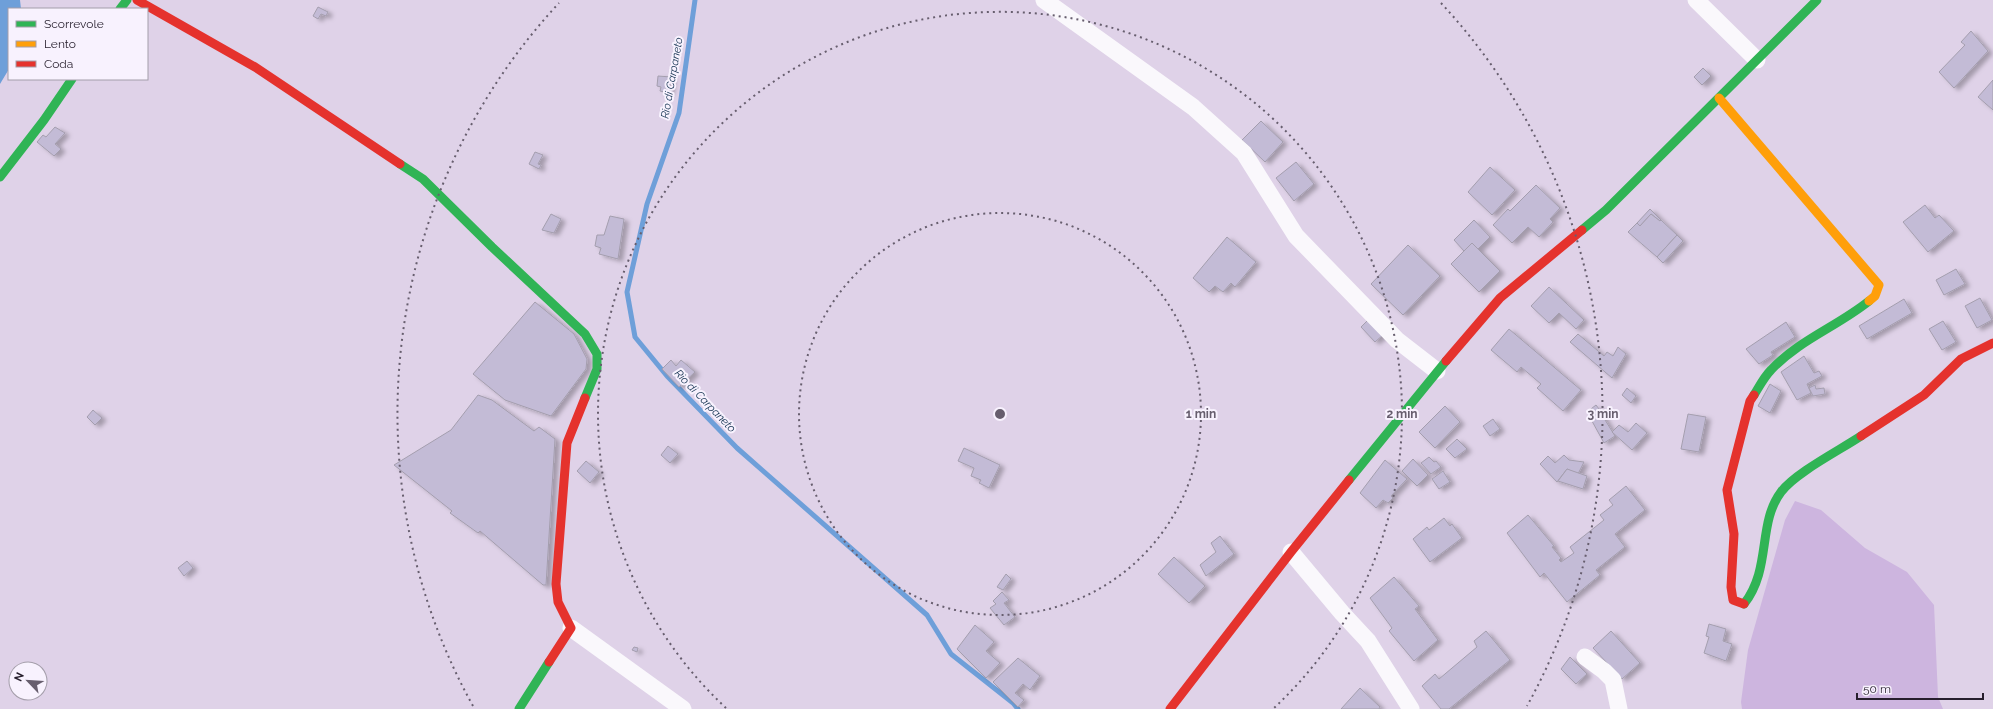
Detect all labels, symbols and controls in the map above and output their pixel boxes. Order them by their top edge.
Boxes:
legend [8,8,148,80]
text: Scorrevole [44,17,104,31]
water label: Rio di Carpaneto [658,36,686,120]
text: Lento [44,37,76,51]
text: Coda [44,57,73,71]
water label: Rio di Carpaneto [672,367,738,435]
centre of rings [993,407,1007,421]
text: 1 min [1186,407,1216,421]
text: 2 min [1386,407,1418,421]
text: 3 min [1587,407,1619,421]
north arrow [8,661,48,701]
text: N [12,670,27,684]
scale bar [1857,675,1983,701]
text: 50 m [1863,682,1891,696]

